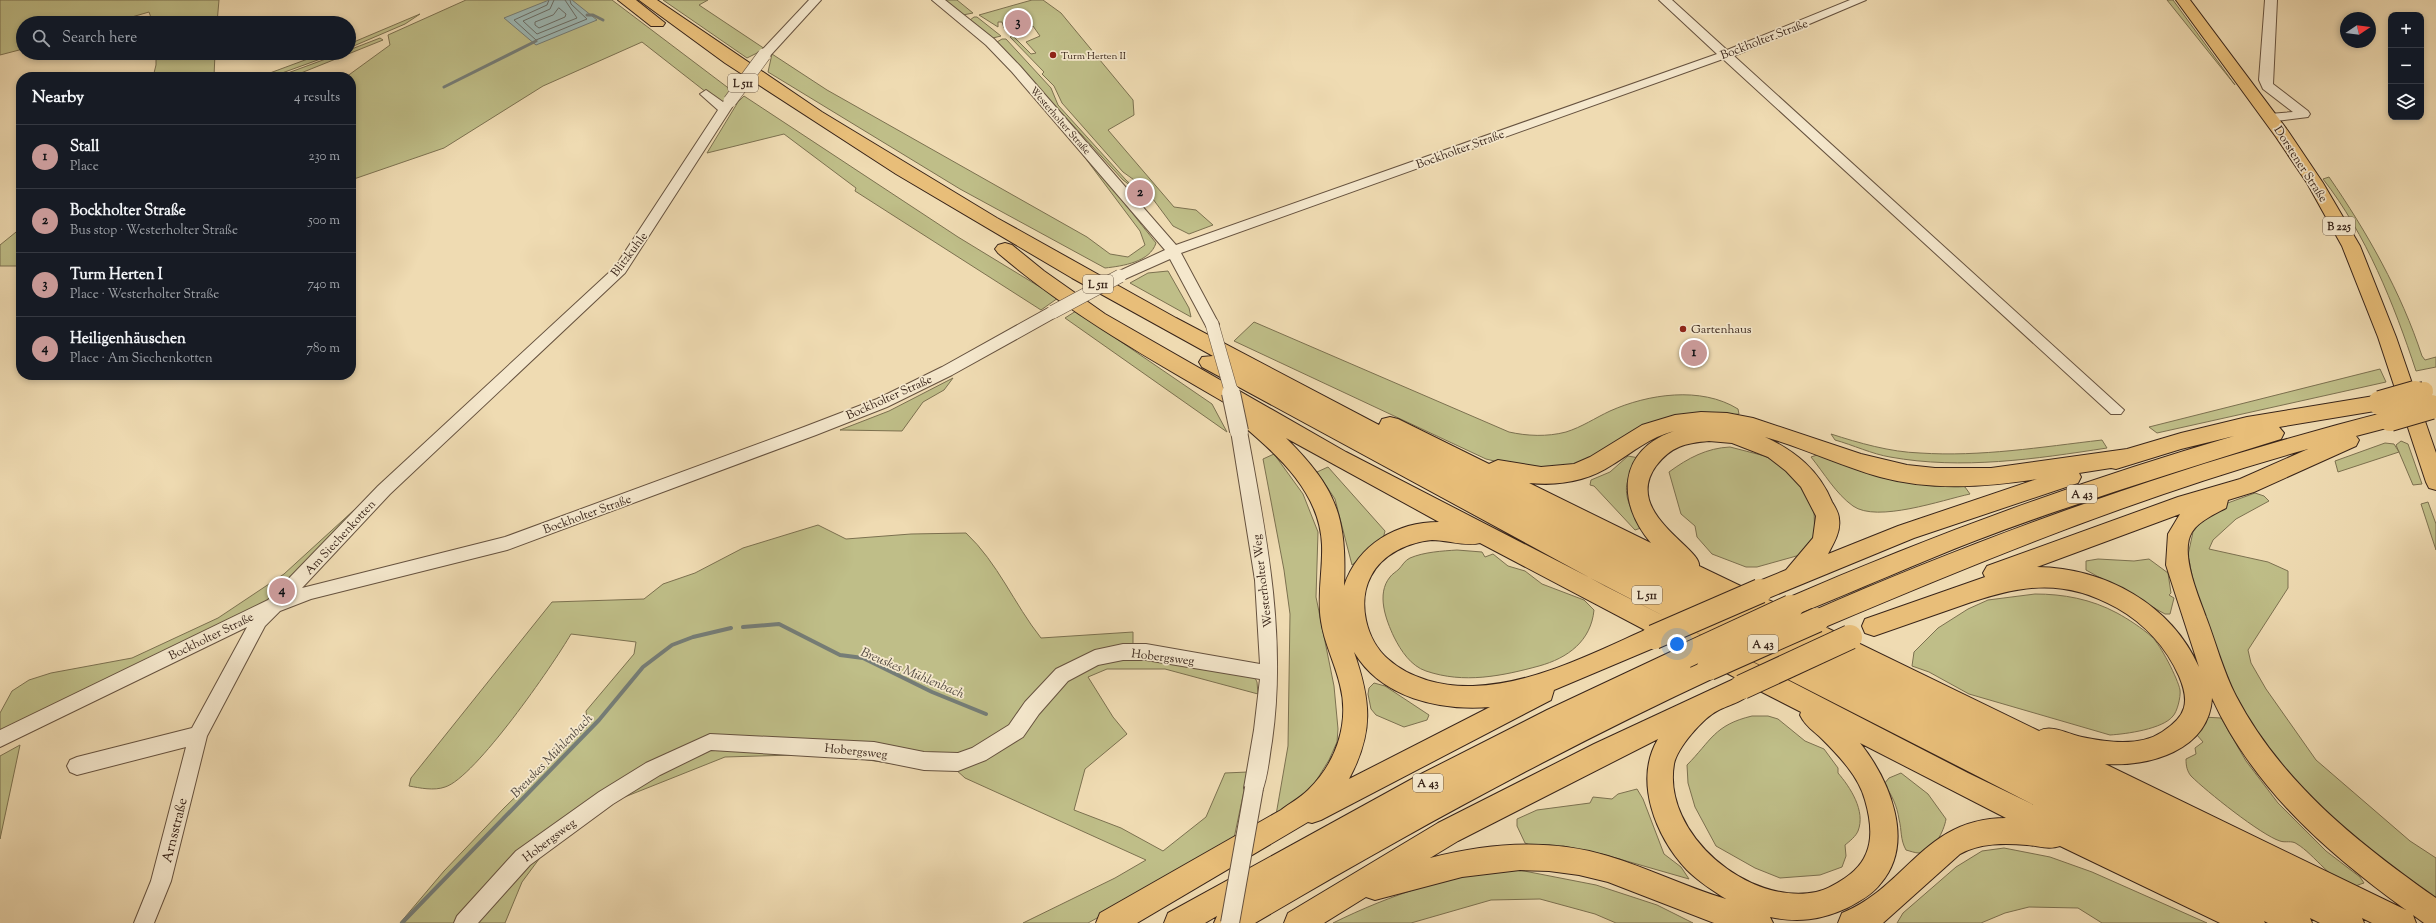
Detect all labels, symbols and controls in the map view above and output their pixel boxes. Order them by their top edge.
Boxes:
pin: 3 [1005,8,1031,38]
north arrow [2340,12,2376,48]
map controls [2388,12,2424,120]
button: + [2388,12,2424,48]
street label: Bockholter Straße [1718,15,1811,65]
search box [16,16,356,60]
icon: search [30,27,52,49]
text: Search here [62,28,137,49]
button: − [2388,48,2424,84]
place label: Turm Herten II [1061,49,1127,64]
marker: Turm Herten II [1048,50,1058,60]
road number: L 511 [728,74,758,92]
street label: Westerholter Straße [1026,84,1094,159]
button: layers [2388,84,2424,120]
text: Nearby [32,86,84,110]
text: 4 results [294,89,340,107]
street label: Dorstener Straße [2269,123,2332,207]
street label: Bockholter Straße [1414,126,1507,174]
text: Stall [70,137,99,158]
text: 1 [43,148,47,166]
text: 230 m [308,148,340,166]
text: Place [70,158,99,176]
pin: 2 [1127,178,1153,208]
text: Bockholter Straße [70,201,186,222]
text: 2 [42,212,48,230]
text: 500 m [308,212,340,230]
road number: B 225 [2323,217,2355,235]
text: Bus stop · Westerholter Straße [70,222,238,240]
street label: Blitzkuhle [607,228,653,281]
text: Turm Herten I [70,265,163,286]
road number: L 511 [1083,275,1113,293]
text: 3 [42,276,48,294]
text: 740 m [308,276,340,294]
text: Place · Westerholter Straße [70,286,219,304]
place label: Gartenhaus [1691,321,1752,339]
marker: Gartenhaus [1678,324,1688,334]
text: Heiligenhäuschen [70,329,186,350]
pin: 1 [1681,338,1707,368]
text: 4 [42,340,48,358]
text: 780 m [307,340,340,358]
text: Place · Am Siechenkotten [70,350,213,368]
street label: Bockholter Straße [843,371,936,425]
road number: A 43 [2067,485,2097,503]
street label: Bockholter Straße [541,491,634,539]
street label: Am Siechenkotten [301,496,380,579]
street label: Westerholter Weg [1248,533,1278,628]
pin: 4 [269,576,295,606]
road number: L 511 [1632,586,1662,604]
street label: Bockholter Straße [166,608,257,665]
your location [1667,634,1687,654]
road number: A 43 [1748,635,1778,653]
water label: Breuskes Mühlenbach [858,644,967,704]
street label: Hobergsweg [1130,645,1195,671]
water label: Breuskes Mühlenbach [507,710,598,802]
street label: Hobergsweg [824,740,888,764]
road number: A 43 [1413,774,1443,792]
street label: Arnsstraße [158,796,194,865]
street label: Hobergsweg [519,814,580,867]

